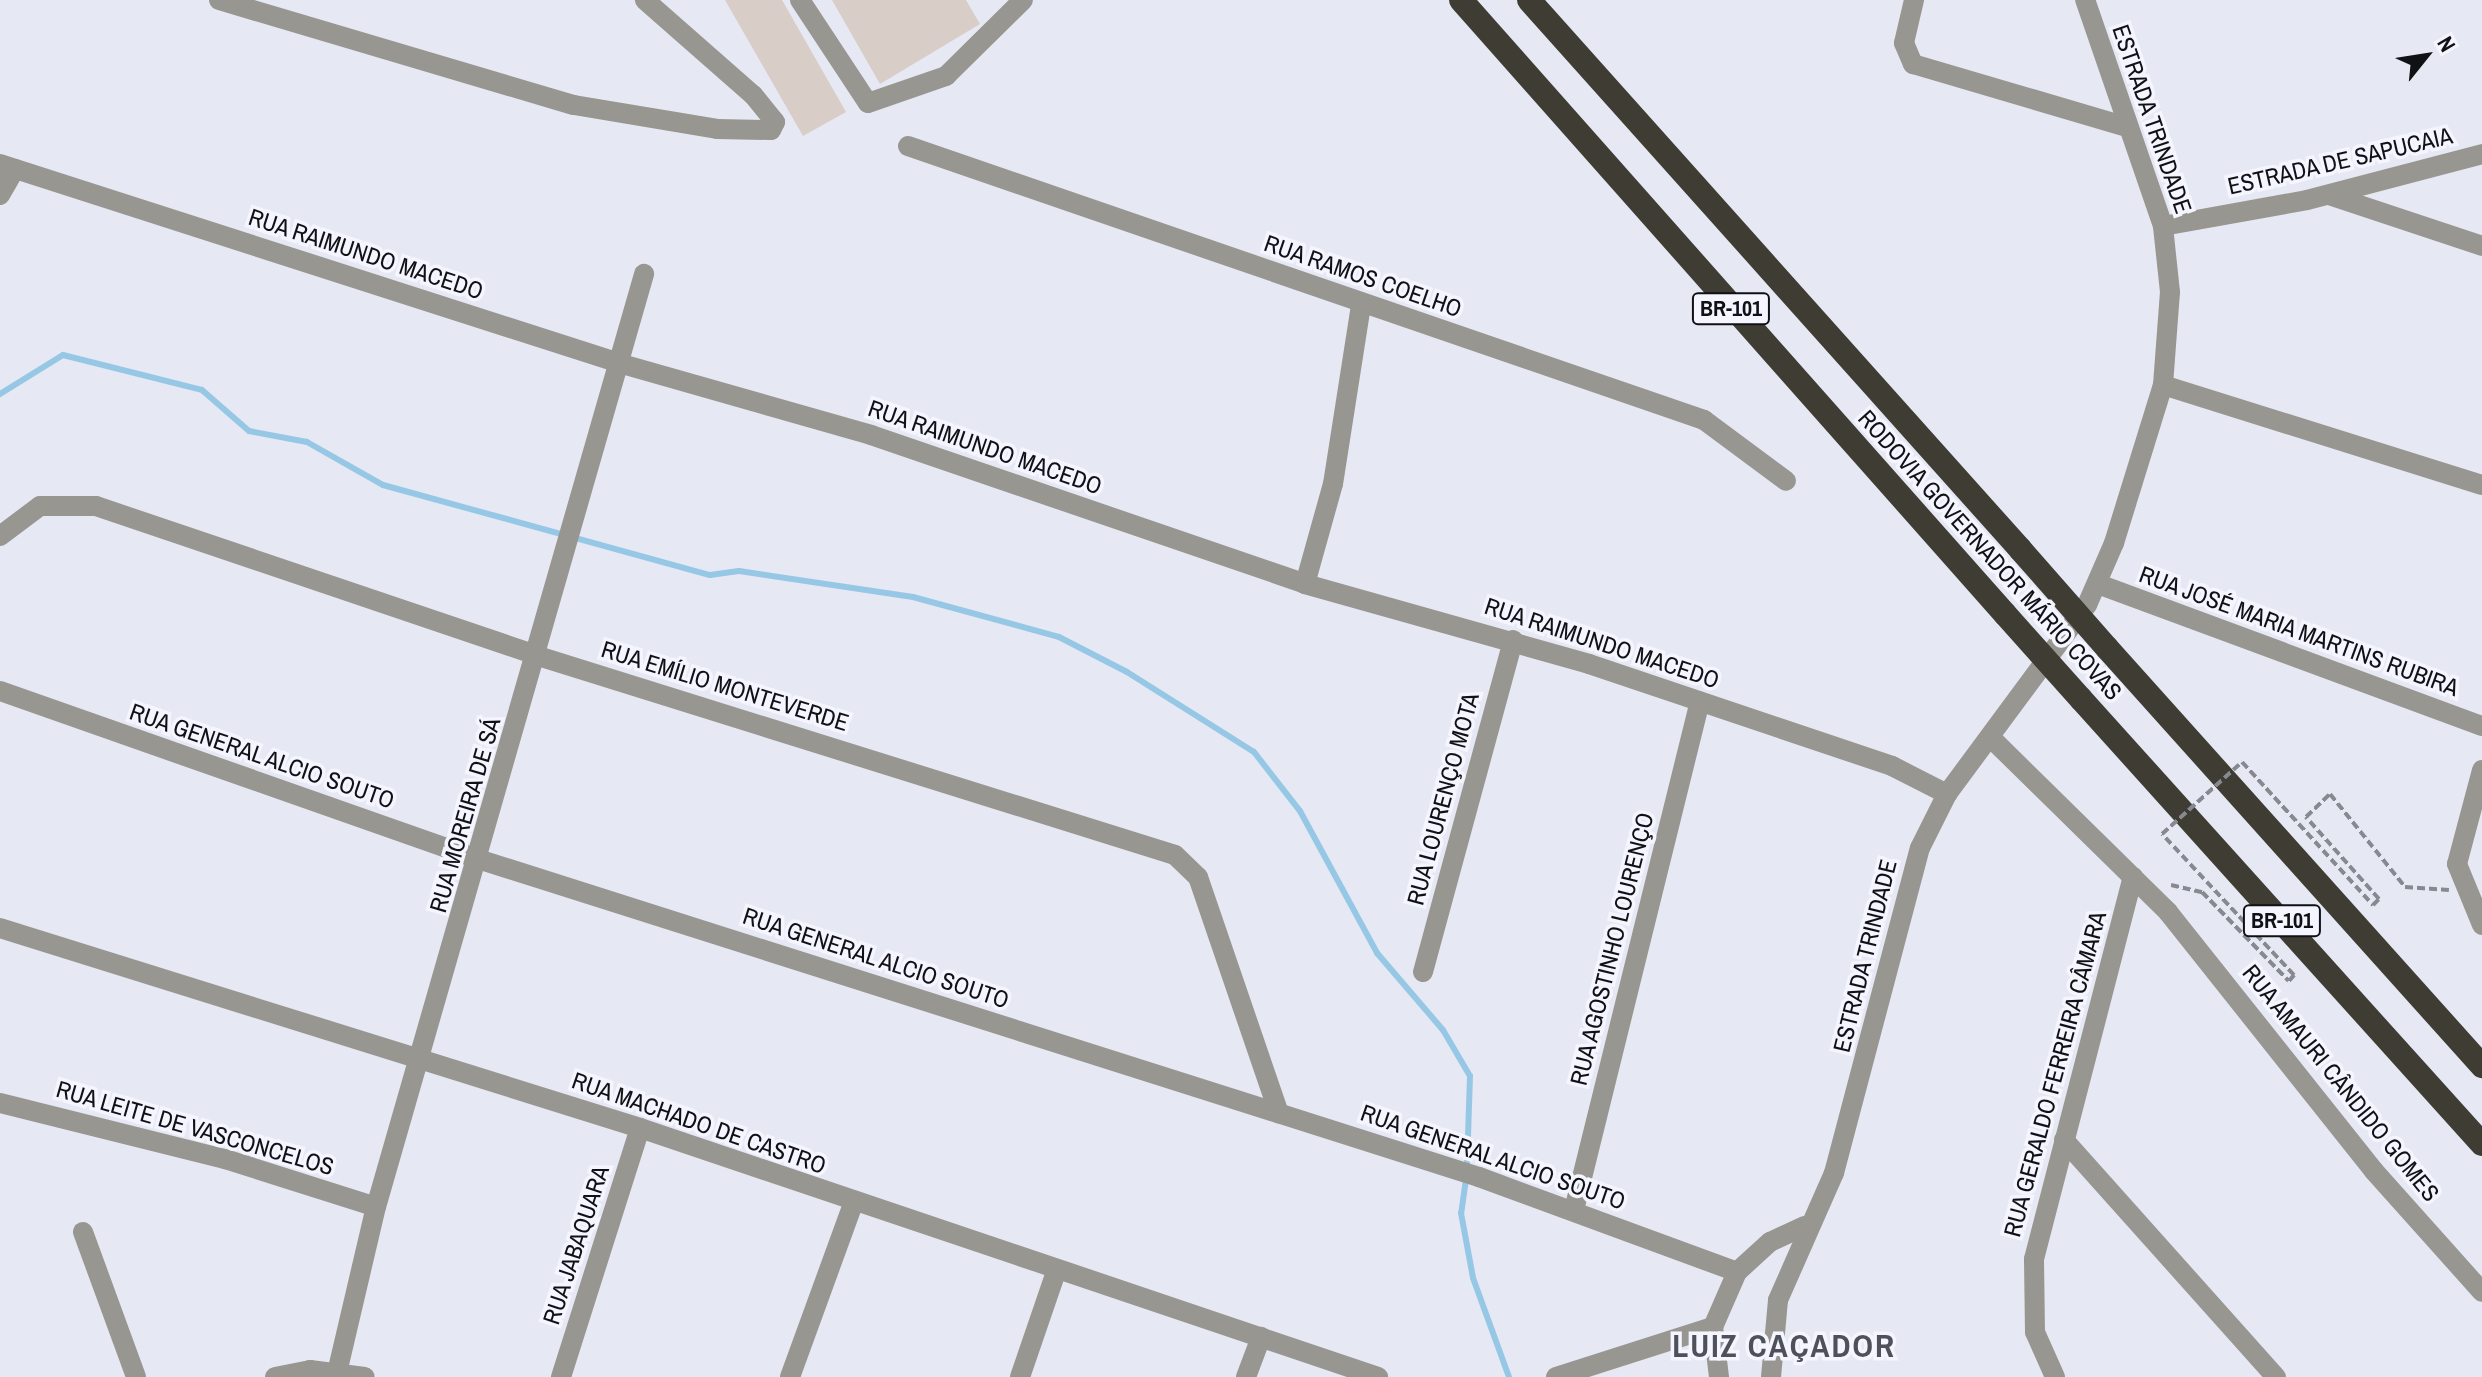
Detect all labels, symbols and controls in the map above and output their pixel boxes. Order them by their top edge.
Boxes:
north arrow [2386,16,2466,96]
street label: ESTRADA TRINDADE [2106,20,2198,218]
text: N [2431,31,2463,57]
street label: ESTRADA DE SAPUCAIA [2224,121,2456,201]
street label: RUA RAIMUNDO MACEDO [245,202,487,306]
street label: RUA RAMOS COELHO [1260,229,1466,323]
road number: BR-101 [1691,291,1771,327]
street label: RUA RAIMUNDO MACEDO [864,393,1106,501]
street label: RODOVIA GOVERNADOR MÁRIO COVAS [1852,404,2128,706]
street label: RUA JOSÉ MARIA MARTINS RUBIRA [2134,559,2464,703]
street label: RUA RAIMUNDO MACEDO [1481,591,1723,695]
street label: RUA EMÍLIO MONTEVERDE [597,635,853,737]
street label: RUA LOURENÇO MOTA [1401,689,1485,909]
street label: RUA GENERAL ALCIO SOUTO [125,697,399,815]
street label: RUA MOREIRA DE SÁ [423,713,507,917]
street label: RUA AGOSTINHO LOURENÇO [1564,809,1660,1089]
street label: ESTRADA TRINDADE [1827,856,1903,1056]
street label: RUA GENERAL ALCIO SOUTO [738,901,1014,1015]
road number: BR-101 [2242,903,2322,939]
street label: RUA GERALDO FERREIRA CÂMARA [1997,907,2113,1241]
street label: RUA AMAURI CÂNDIDO GOMES [2236,958,2446,1208]
street label: RUA MACHADO DE CASTRO [568,1066,830,1180]
street label: RUA LEITE DE VASCONCELOS [52,1074,338,1182]
street label: RUA GENERAL ALCIO SOUTO [1356,1098,1630,1216]
street label: RUA JABAQUARA [537,1162,615,1328]
district label: LUIZ CAÇADOR [1672,1327,1896,1365]

